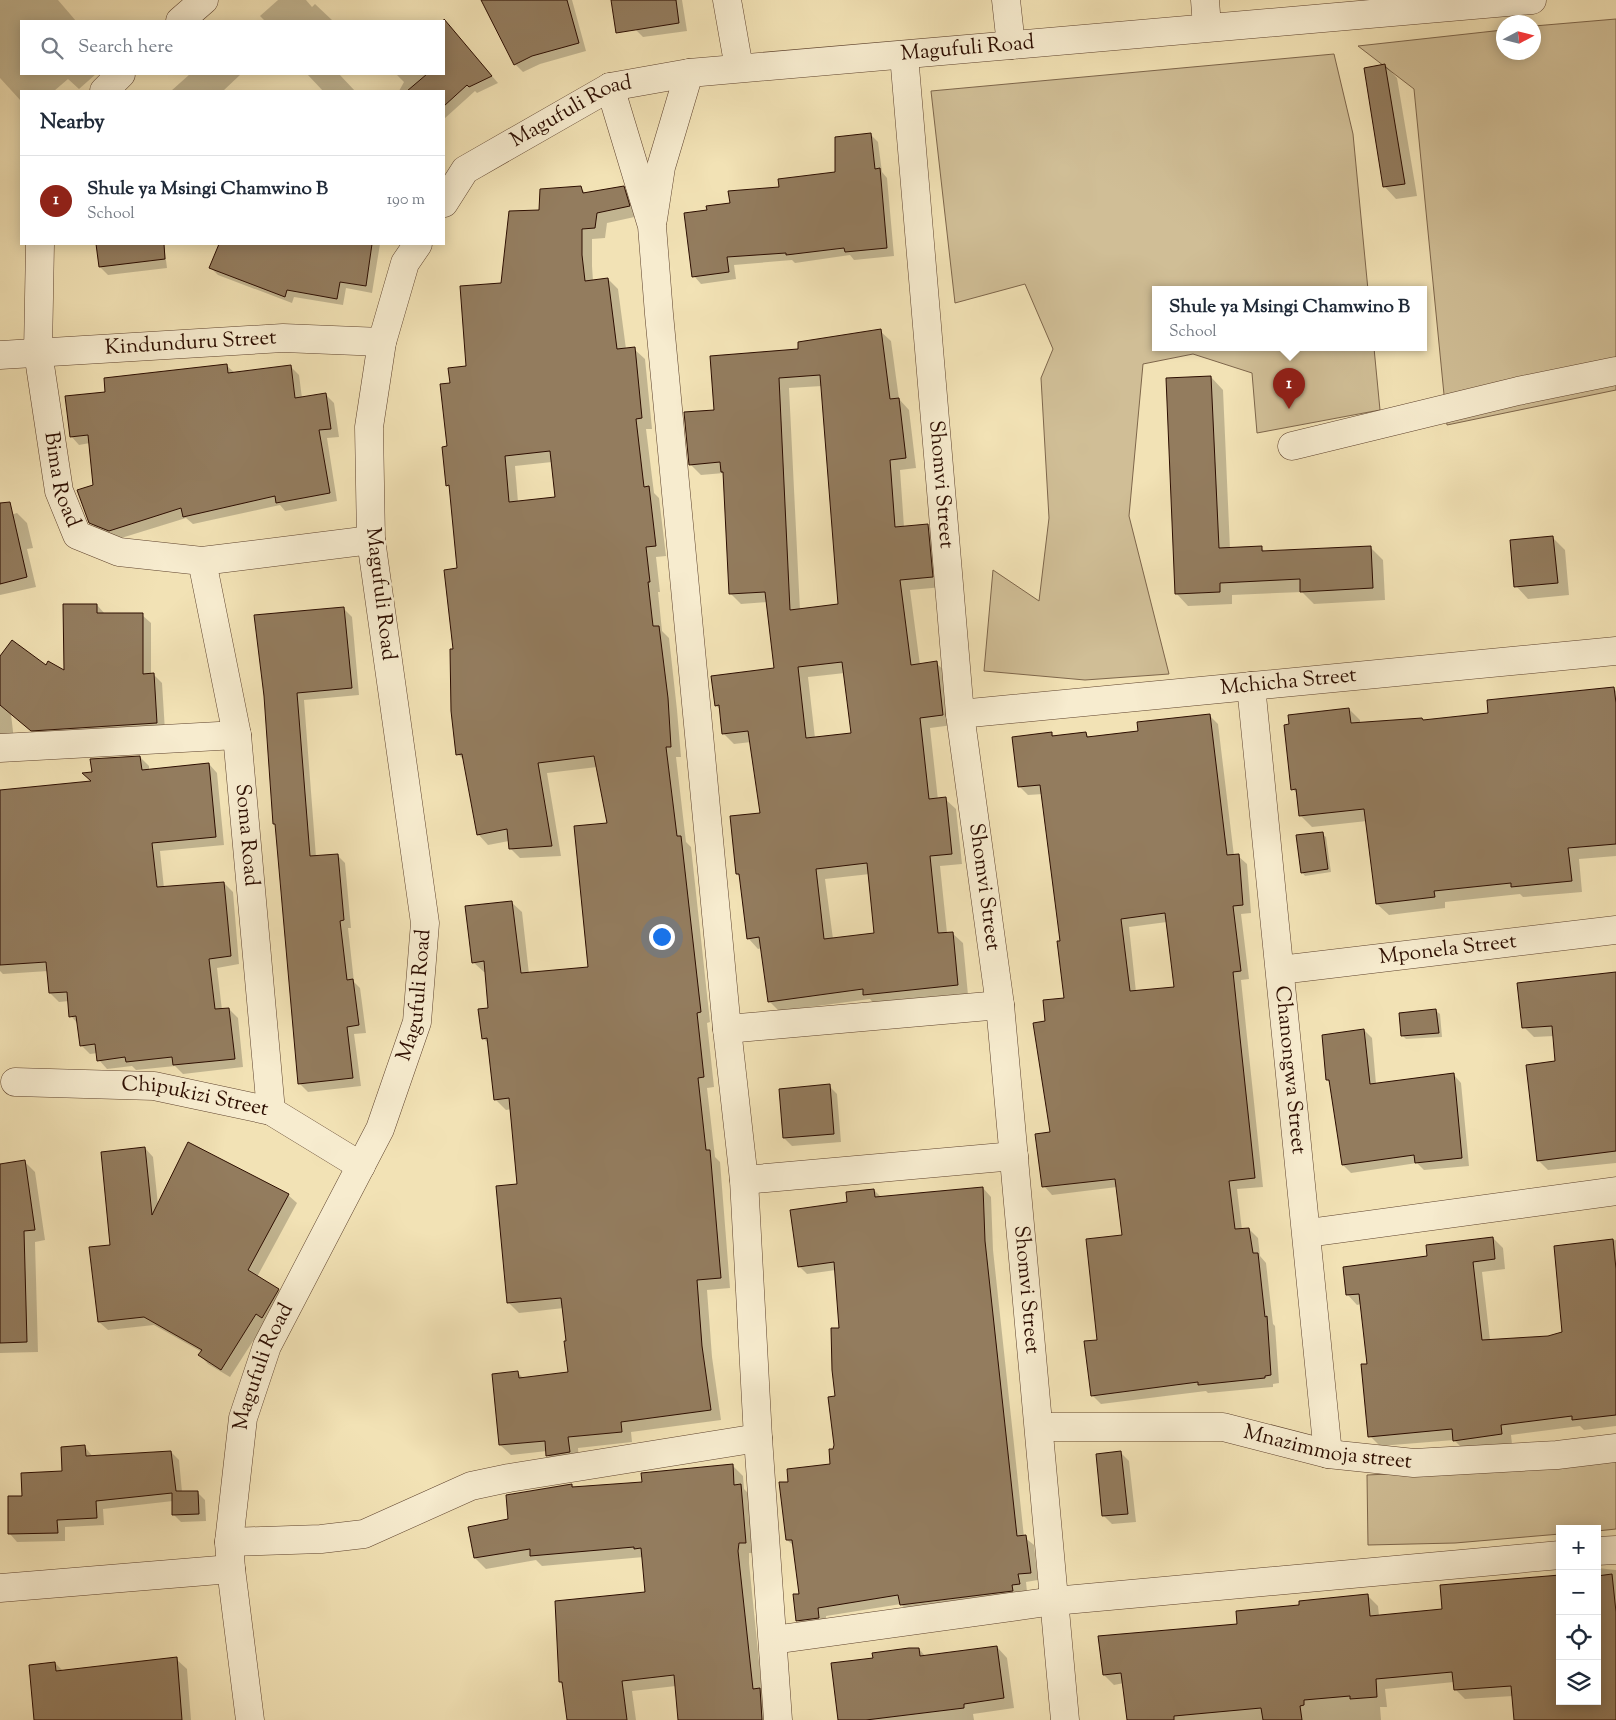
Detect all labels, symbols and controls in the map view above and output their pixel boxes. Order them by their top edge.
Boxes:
north arrow [1496,15,1541,60]
search box [20,20,445,75]
street label: Magufuli Road [900,28,1036,70]
icon: search [38,34,66,62]
text: Search here [78,34,173,61]
street label: Magufuli Road [505,68,634,156]
text: Nearby [40,108,105,138]
text: Shule ya Msingi Chamwino B [87,176,328,203]
text: 1 [53,189,59,212]
text: 190 m [387,189,425,212]
text: School [87,203,135,226]
popup [1152,286,1427,351]
text: Shule ya Msingi Chamwino B [1169,294,1410,321]
text: School [1169,321,1217,344]
street label: Kindunduru Street [104,323,277,364]
pin: 1 [1273,368,1305,409]
street label: Shomvi Street [920,419,961,550]
street label: Bima Road [35,430,87,532]
street label: Magufuli Road [357,526,403,662]
street label: Mchicha Street [1219,661,1358,704]
street label: Soma Road [226,783,266,888]
street label: Shomvi Street [960,821,1007,953]
your location [649,924,675,950]
street label: Mponela Street [1377,927,1518,973]
street label: Magufuli Road [389,928,439,1065]
street label: Chanongwa Street [1266,984,1313,1156]
street label: Chipukizi Street [121,1070,271,1125]
street label: Shomvi Street [1005,1224,1047,1355]
street label: Magufuli Road [227,1298,302,1432]
street label: Mnazimmoja street [1240,1418,1413,1478]
map controls [1556,1525,1601,1705]
button: + [1556,1525,1601,1570]
button: − [1556,1570,1601,1615]
button: locate [1556,1615,1601,1660]
button: layers [1556,1660,1601,1705]

